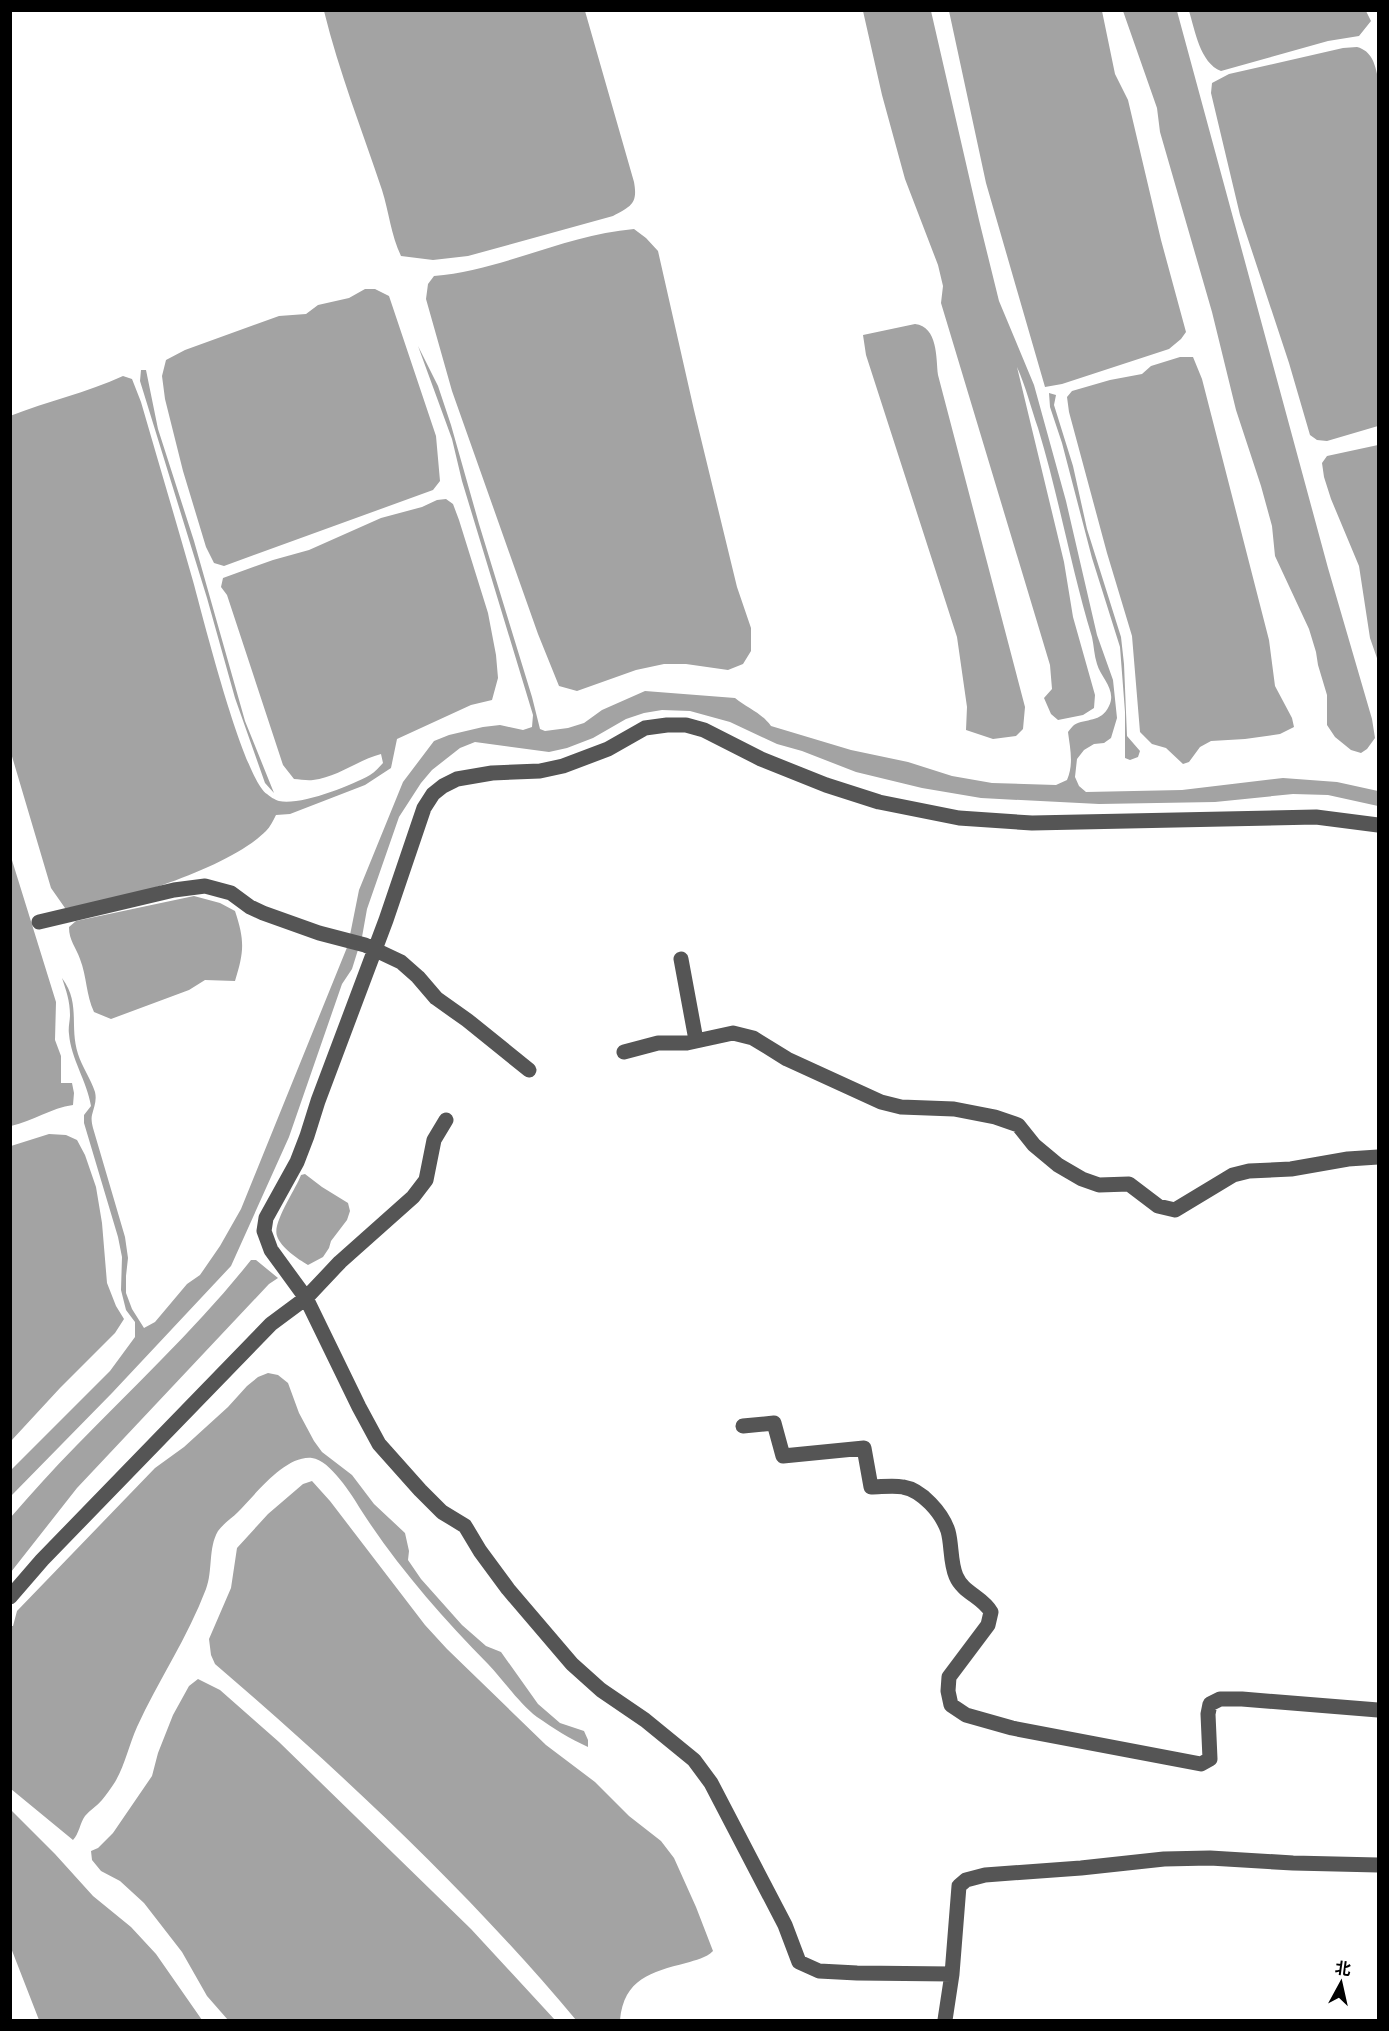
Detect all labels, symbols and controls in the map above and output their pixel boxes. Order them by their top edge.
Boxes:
north arrow [1311,1953,1371,2013]
text: 北 [1334,1957,1352,1980]

